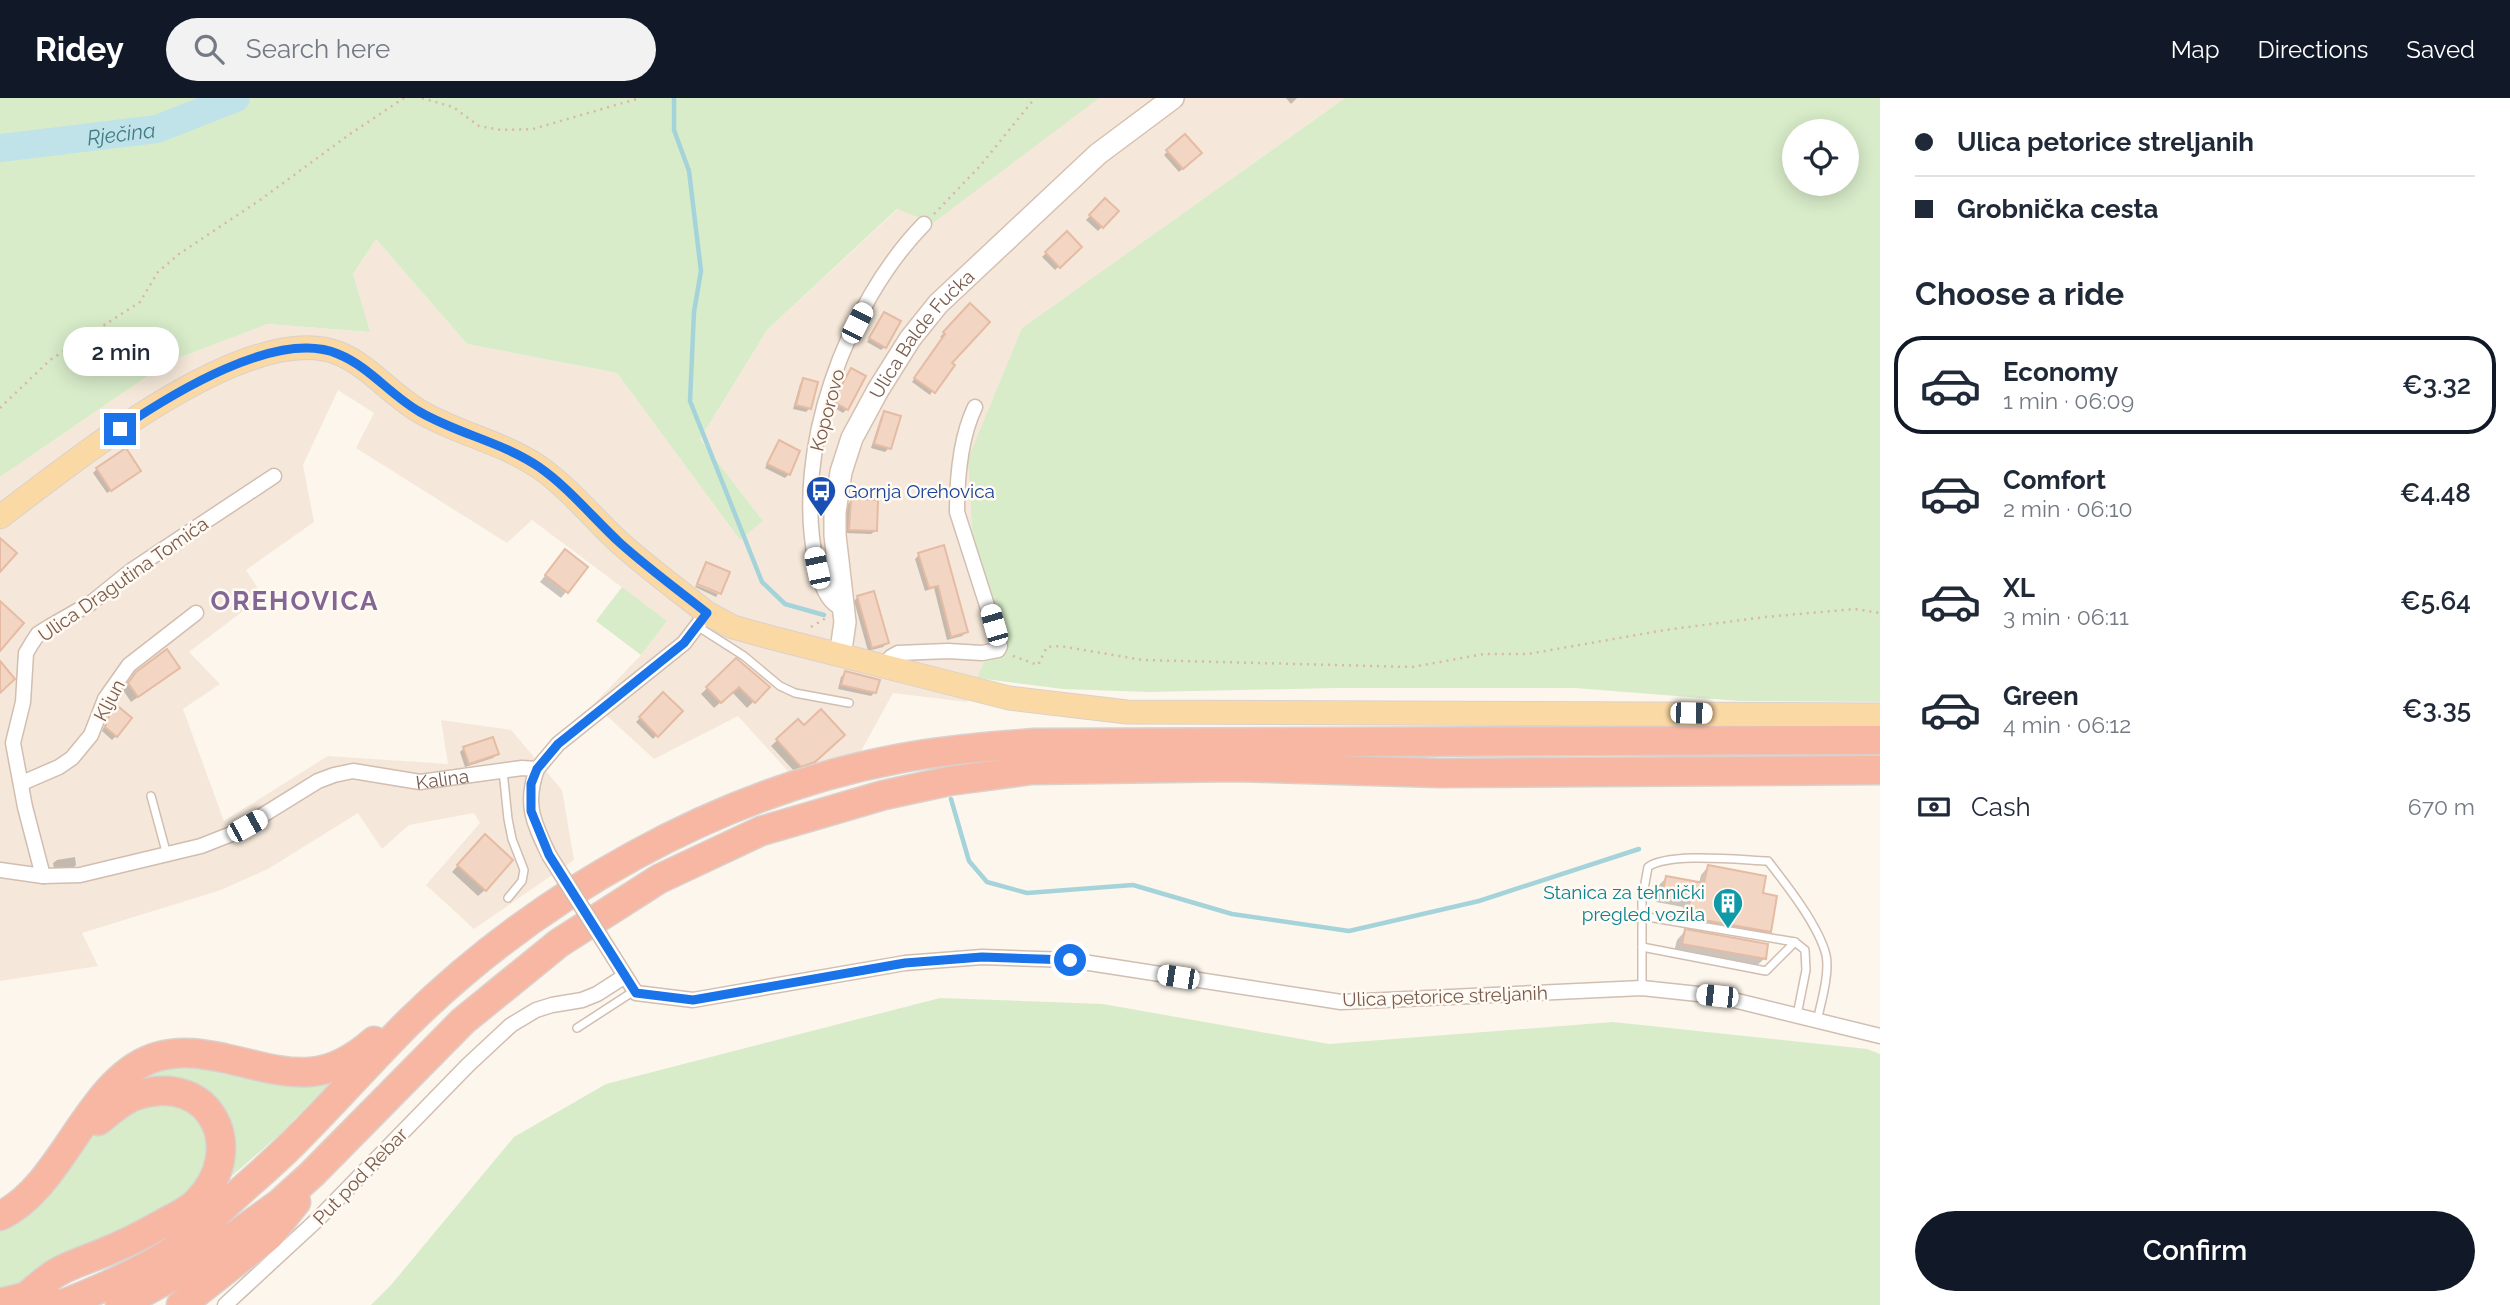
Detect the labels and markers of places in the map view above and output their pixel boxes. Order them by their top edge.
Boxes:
bus stop icon: Gornja Orehovica [804,474,838,518]
place label: Gornja Orehovica [844,480,995,502]
place label: Stanica za tehnički pregled vozila [1543,881,1705,925]
building icon: Stanica za tehnički pregled vozila [1711,886,1745,930]

